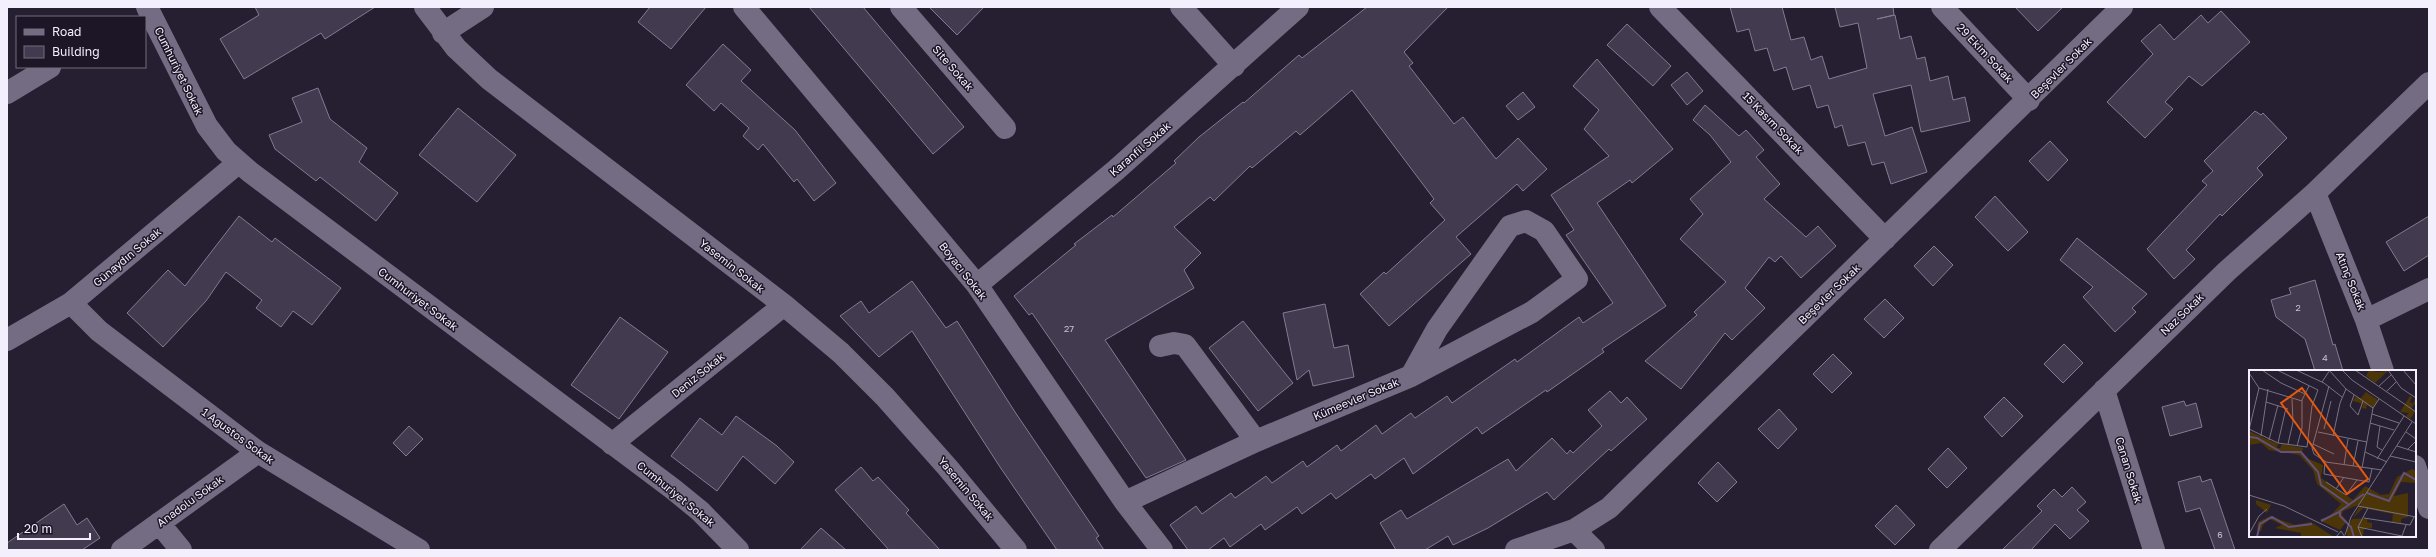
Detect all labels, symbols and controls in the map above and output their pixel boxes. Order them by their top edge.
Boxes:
legend [16,16,146,68]
street label: 29 Ekim Sokak [1955,20,2016,85]
text: Road [52,24,81,39]
street label: Cumhuriyet Sokak [153,25,206,117]
street label: Beşevler Sokak [2027,34,2094,101]
street label: Site Sokak [930,42,977,93]
text: Building [52,44,100,59]
street label: 15 Kasım Sokak [1740,89,1806,157]
street label: Karanfil Sokak [1107,119,1173,179]
street label: Günaydın Sokak [90,224,163,289]
street label: Yasemin Sokak [697,236,767,295]
street label: Boyacı Sokak [937,239,990,302]
street label: Atınç Sokak [2334,250,2369,312]
street label: Beşevler Sokak [1795,261,1862,326]
street label: Cumhuriyet Sokak [376,264,461,333]
street label: Naz Sokak [2157,290,2206,337]
house number: 2 [2295,302,2301,313]
house number: 27 [1064,323,1074,334]
street label: Deniz Sokak [669,349,727,400]
house number: 4 [2322,352,2328,363]
inset map [2249,370,2416,537]
street label: Kümeevler Sokak [1311,375,1400,422]
street label: 1 Ağustos Sokak [200,405,277,466]
street label: Canan Sokak [2113,435,2146,504]
street label: Yasemin Sokak [936,454,997,523]
street label: Cumhuriyet Sokak [635,458,718,529]
street label: Anadolu Sokak [154,472,225,529]
scale bar [18,515,90,541]
text: 20 m [24,521,52,536]
house number: 6 [2217,529,2223,540]

